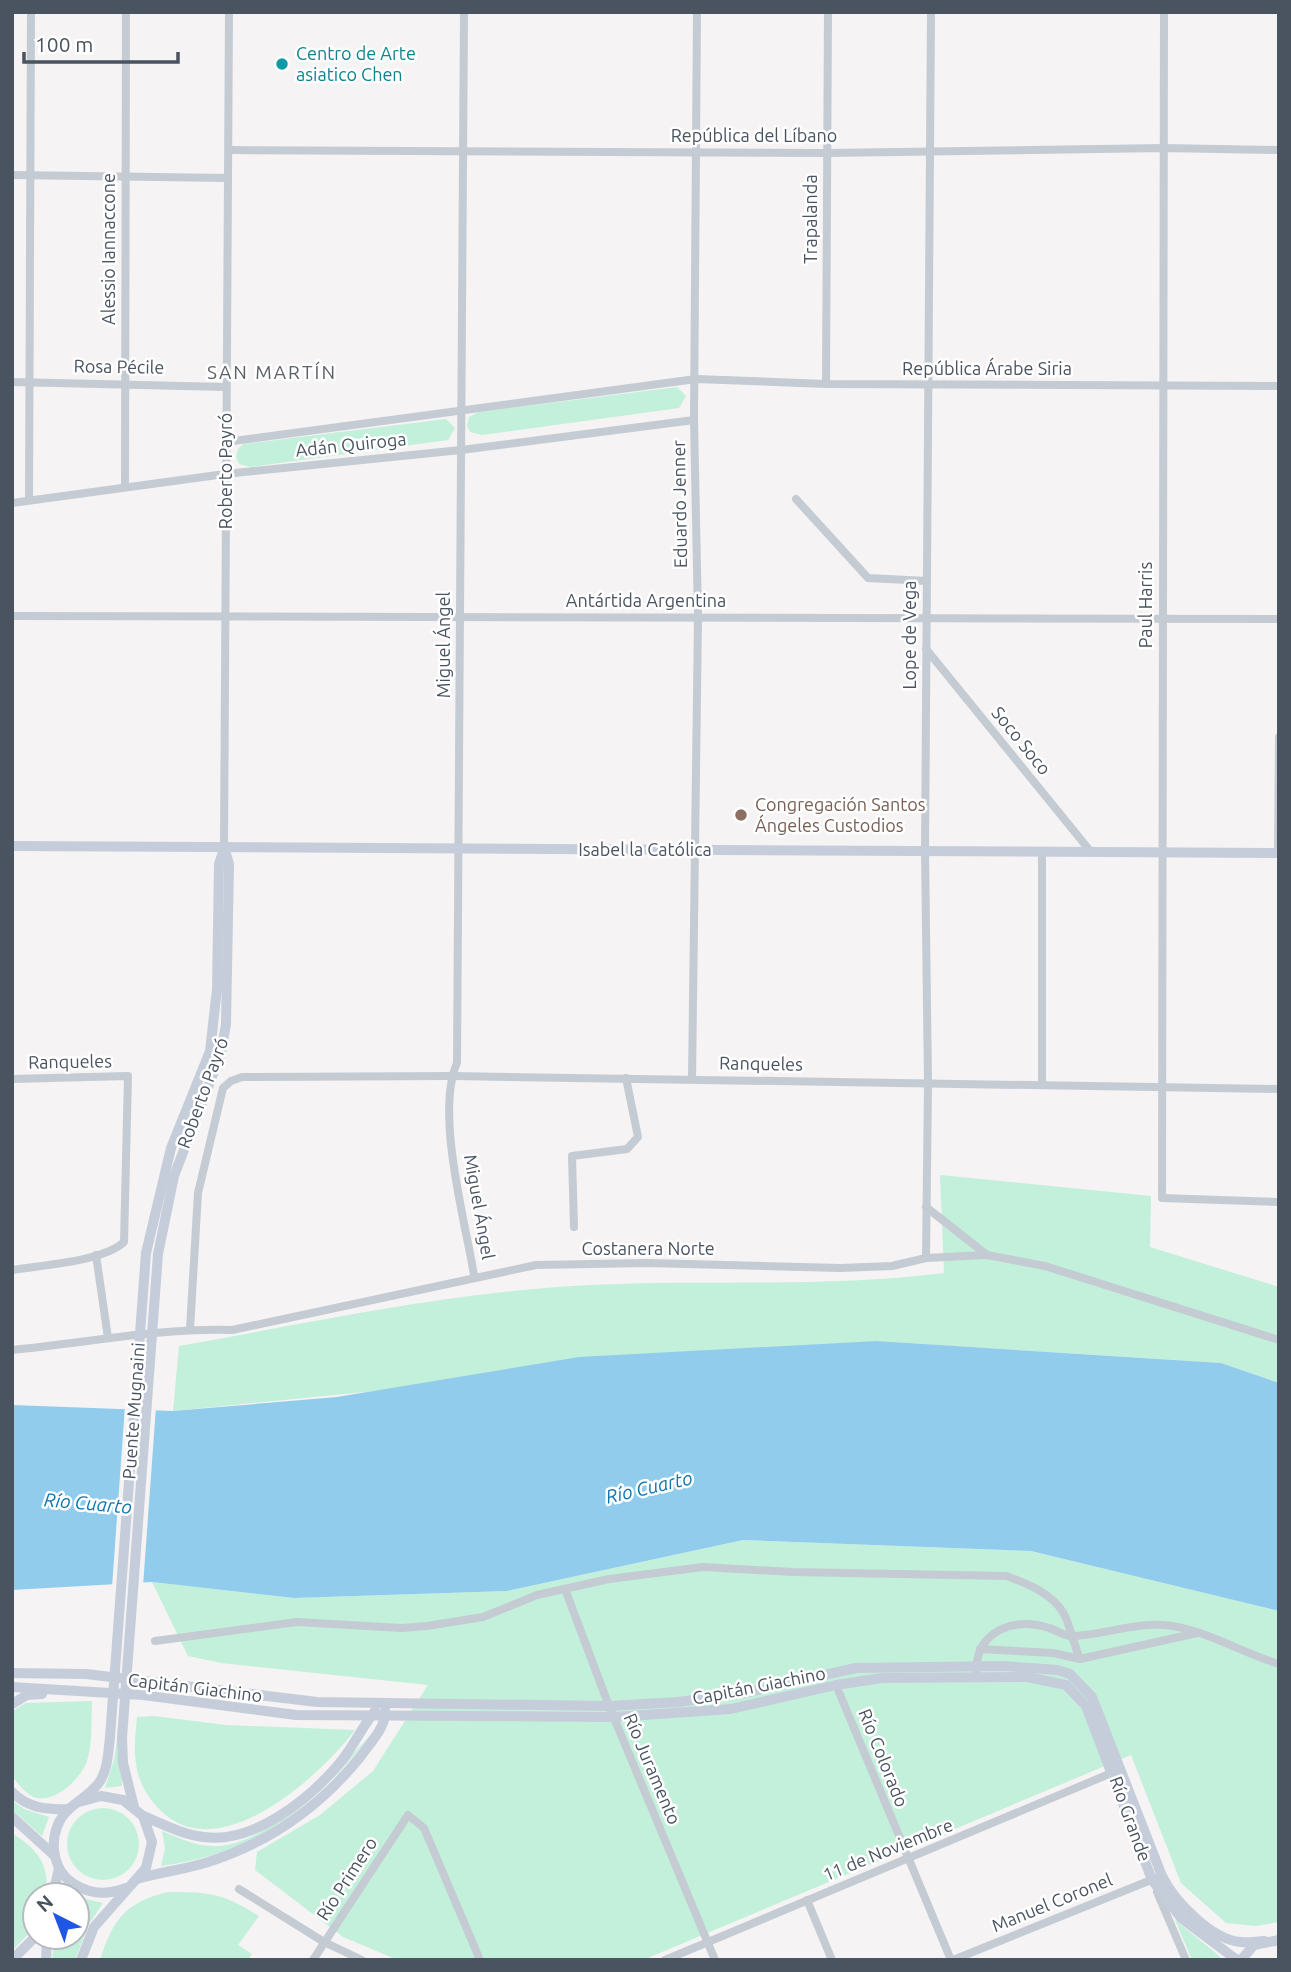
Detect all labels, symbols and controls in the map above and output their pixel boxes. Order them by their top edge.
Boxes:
scale bar [24,21,178,65]
text: 100 m [35,32,93,56]
place label: Centro de Arte asiatico Chen [296,43,416,84]
marker: Centro de Arte asiatico Chen [274,56,290,72]
street label: República del Líbano [671,125,837,145]
street label: Alessio Iannaccone [98,173,118,325]
street label: Trapalanda [800,174,820,264]
street label: Rosa Pécile [74,355,165,377]
street label: República Árabe Siria [902,357,1072,378]
district label: SAN MARTÍN [207,361,337,383]
street label: Roberto Payró [215,413,235,529]
street label: Adán Quiroga [294,428,407,461]
street label: Eduardo Jenner [668,440,690,568]
street label: Paul Harris [1135,562,1155,648]
street label: Lope de Vega [899,580,919,690]
street label: Antártida Argentina [566,590,726,610]
street label: Miguel Ángel [432,592,453,698]
street label: Soco Soco [988,702,1055,778]
place label: Congregación Santos Ángeles Custodios [755,794,926,835]
marker: Congregación Santos Ángeles Custodios [733,807,749,823]
street label: Isabel la Católica [578,839,712,859]
street label: Roberto Payró [173,1034,231,1151]
street label: Ranqueles [28,1050,112,1072]
street label: Ranqueles [719,1052,803,1074]
street label: Miguel Ángel [461,1153,500,1261]
street label: Costanera Norte [581,1238,715,1258]
street label: Puente Mugnaini [118,1342,148,1480]
water label: Río Cuarto [604,1466,694,1508]
water label: Río Cuarto [43,1488,133,1518]
street label: Capitán Giachino [690,1662,827,1708]
street label: Capitán Giachino [127,1669,263,1705]
street label: Río Colorado [855,1706,913,1810]
street label: Río Juramento [621,1710,685,1827]
street label: Río Grande [1106,1773,1156,1864]
street label: 11 de Noviembre [820,1814,955,1884]
street label: Río Primero [312,1833,380,1924]
street label: Manuel Coronel [989,1869,1115,1935]
north arrow [21,1881,91,1951]
text: N [32,1890,57,1916]

